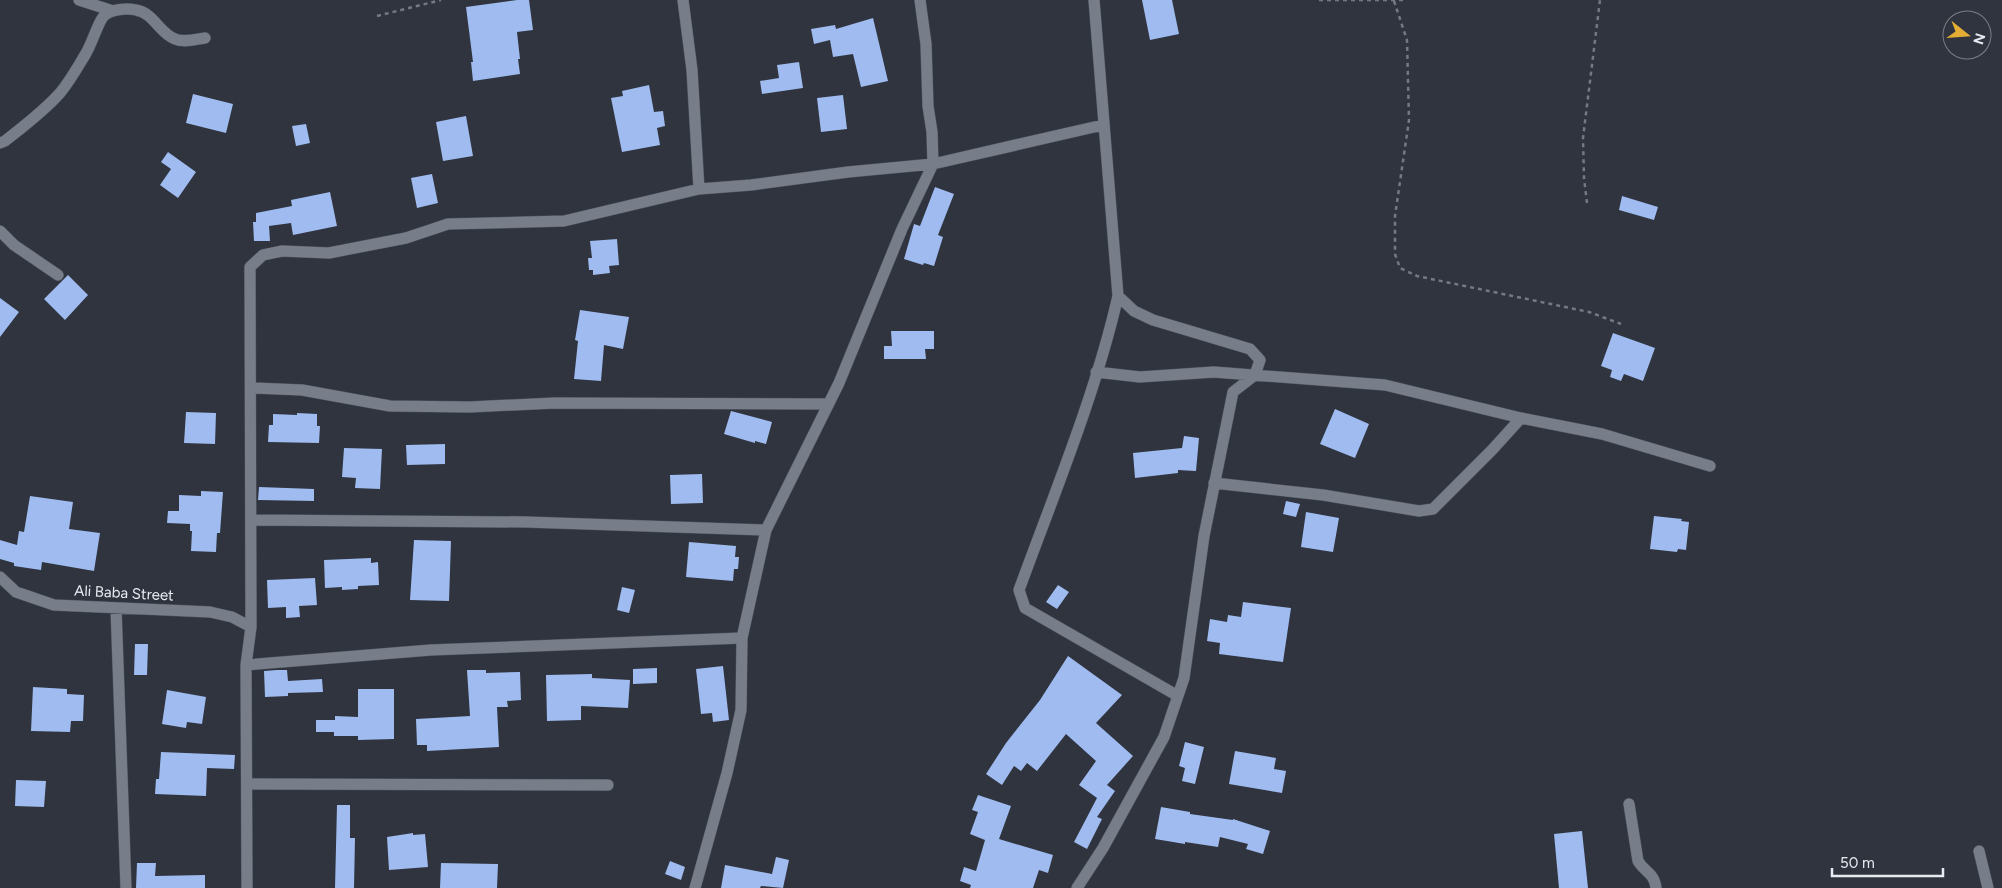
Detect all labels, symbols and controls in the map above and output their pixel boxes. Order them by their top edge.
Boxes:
north arrow [1942,10,1992,60]
text: N [1969,31,1989,46]
street label: Ali Baba Street [74,581,175,605]
scale bar [1832,846,1943,878]
text: 50 m [1840,854,1875,872]

